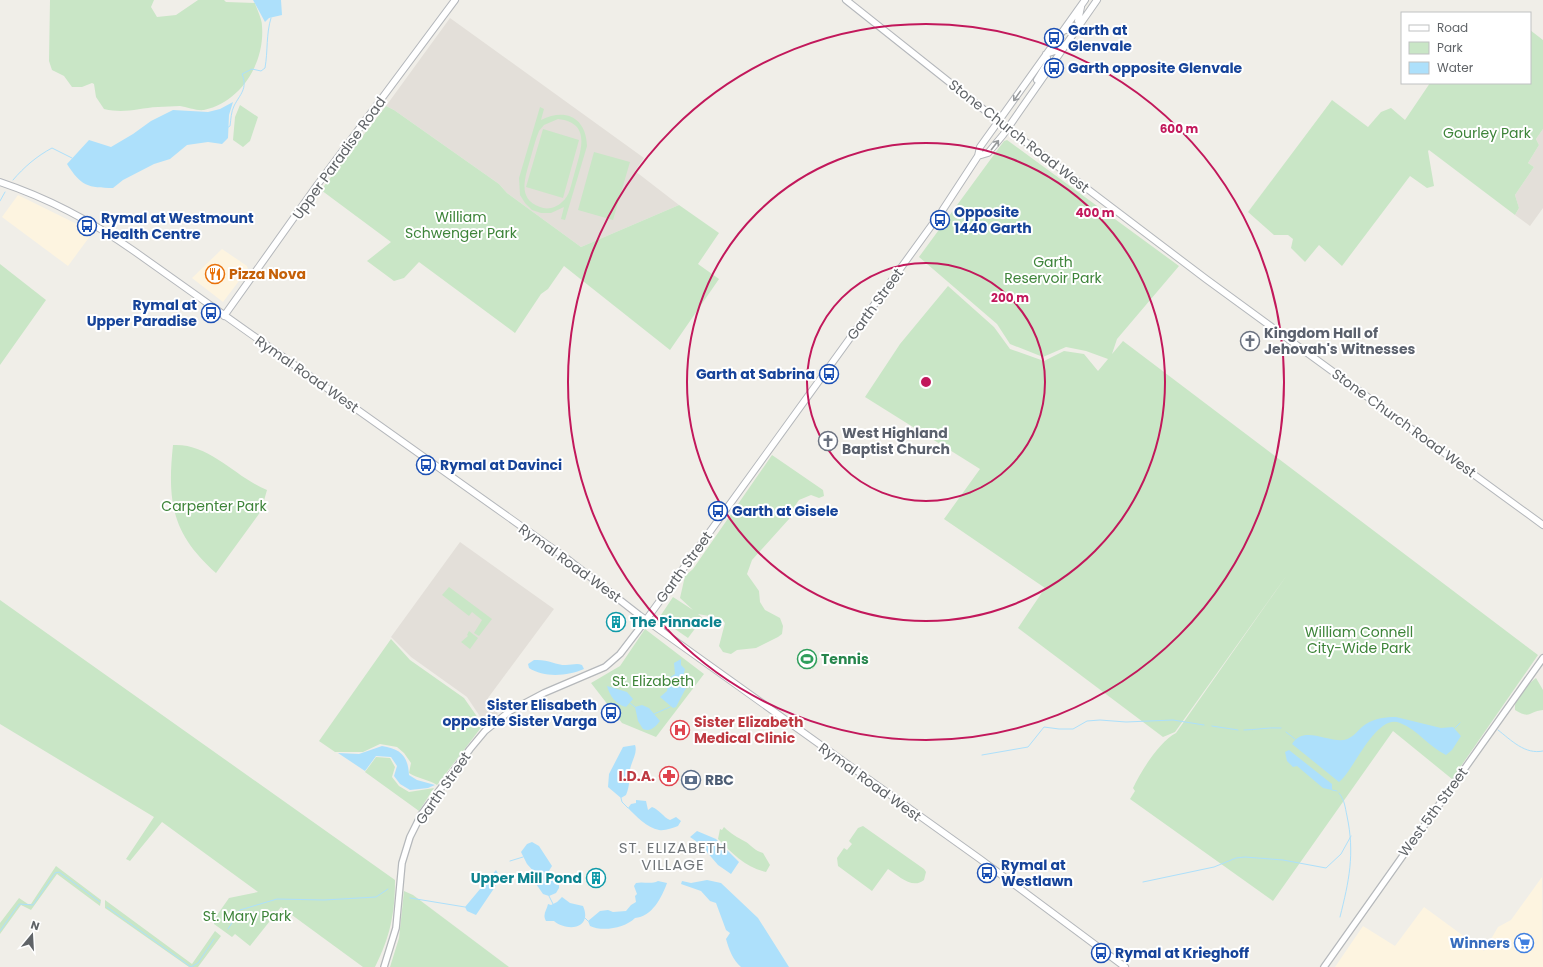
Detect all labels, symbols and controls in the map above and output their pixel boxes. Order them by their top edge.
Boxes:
legend [1401,12,1531,84]
text: Road [1437,19,1468,36]
place label: Garth at Glenvale [1068,20,1132,56]
bus stop icon: Garth at Glenvale [1043,27,1065,49]
text: Park [1437,39,1464,56]
bus stop icon: Garth opposite Glenvale [1043,57,1065,79]
place label: Garth opposite Glenvale [1068,58,1243,78]
text: Water [1437,59,1474,76]
street label: Stone Church Road West [944,75,1094,197]
one-way arrow [1013,90,1021,101]
street label: Upper Paradise Road [288,93,390,223]
text: 600 m [1160,120,1199,137]
park label: Gourley Park [1443,123,1532,143]
one-way arrow [990,140,999,151]
place label: Opposite 1440 Garth [954,202,1032,238]
text: 400 m [1075,204,1115,221]
park label: William Schwenger Park [405,207,518,243]
place label: Rymal at Westmount Health Centre [101,208,254,244]
bus stop icon: Opposite 1440 Garth [929,209,951,231]
bus stop icon: Rymal at Westmount Health Centre [76,215,98,237]
park label: Garth Reservoir Park [1004,252,1103,288]
restaurant icon: Pizza Nova [204,263,226,285]
place label: Pizza Nova [229,264,306,284]
street label: Garth Street [842,264,908,344]
text: 200 m [991,289,1029,306]
place label: Rymal at Upper Paradise [87,295,197,331]
bus stop icon: Rymal at Upper Paradise [200,302,222,324]
place label: Kingdom Hall of Jehovah's Witnesses [1264,323,1415,359]
church icon: Kingdom Hall of Jehovah's Witnesses [1239,330,1261,352]
street label: Rymal Road West [251,331,363,417]
bus stop icon: Garth at Sabrina [818,363,840,385]
place label: Garth at Sabrina [696,364,815,384]
street label: Stone Church Road West [1328,364,1480,482]
centre of rings [919,375,933,389]
place label: West Highland Baptist Church [842,423,950,459]
church icon: West Highland Baptist Church [817,430,839,452]
bus stop icon: Rymal at Davinci [415,454,437,476]
place label: Rymal at Davinci [440,455,562,475]
park label: Carpenter Park [161,496,267,516]
bus stop icon: Garth at Gisele [707,500,729,522]
place label: Garth at Gisele [732,501,839,521]
street label: Rymal Road West [515,519,625,607]
street label: Garth Street [651,527,717,607]
building icon: The Pinnacle [605,611,627,633]
place label: The Pinnacle [630,612,722,632]
park label: William Connell City-Wide Park [1305,622,1413,658]
sports icon: Tennis [796,648,818,670]
place label: Tennis [821,649,869,669]
park label: St. Elizabeth [612,671,694,691]
place label: Sister Elisabeth opposite Sister Varga [442,695,597,731]
bus stop icon: Sister Elisabeth opposite Sister Varga [600,702,622,724]
place label: Sister Elizabeth Medical Clinic [694,712,803,748]
hospital icon: Sister Elizabeth Medical Clinic [669,719,691,741]
street label: Rymal Road West [815,738,925,826]
street label: Garth Street [411,748,475,828]
street label: West 5th Street [1394,763,1472,861]
pharmacy icon: I.D.A. [658,765,680,787]
place label: I.D.A. [619,766,655,786]
bank icon: RBC [680,769,702,791]
place label: RBC [705,770,734,790]
district label: ST. ELIZABETH VILLAGE [619,837,727,875]
place label: Rymal at Westlawn [1001,855,1073,891]
bus stop icon: Rymal at Westlawn [976,862,998,884]
building icon: Upper Mill Pond [585,867,607,889]
place label: Upper Mill Pond [471,868,582,888]
park label: St. Mary Park [203,906,292,926]
north arrow [12,915,52,955]
text: N [29,917,42,934]
supermarket icon: Winners [1513,932,1535,954]
place label: Winners [1450,933,1510,953]
bus stop icon: Rymal at Krieghoff [1090,942,1112,964]
place label: Rymal at Krieghoff [1115,943,1249,963]

